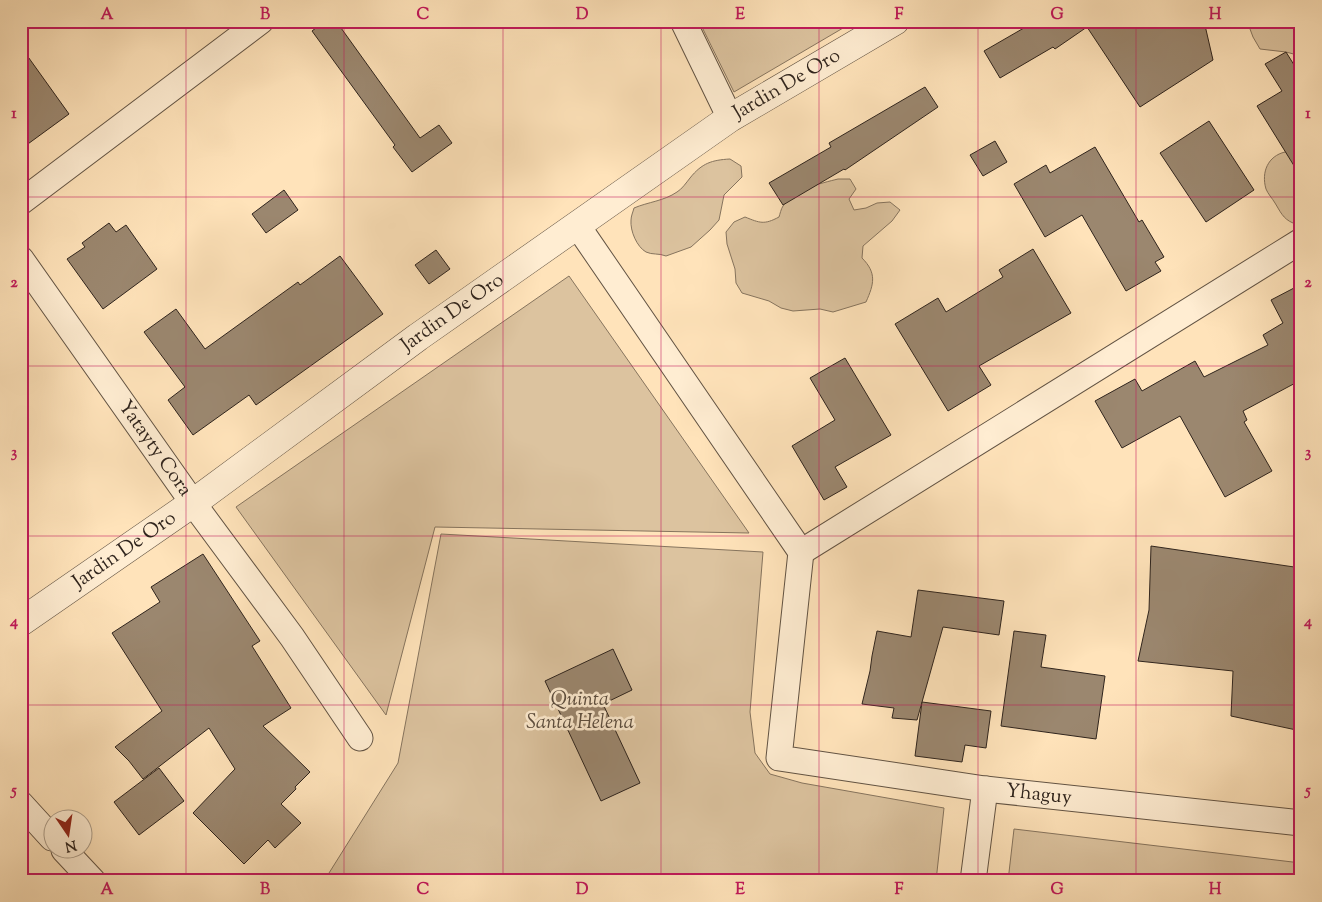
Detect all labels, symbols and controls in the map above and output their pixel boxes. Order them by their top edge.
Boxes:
text: A [101,4,114,27]
text: B [260,4,270,27]
text: C [417,4,430,27]
text: D [576,4,589,27]
text: E [735,4,745,27]
text: F [895,4,904,27]
text: G [1050,4,1064,27]
text: H [1209,4,1222,27]
street label: Jardin De Oro [727,42,846,128]
text: 1 [11,103,17,126]
text: 1 [1305,103,1311,126]
street label: Jardin De Oro [394,266,510,360]
text: 2 [10,272,18,295]
text: 2 [1304,272,1312,295]
street label: Yatayty Cora [111,394,199,503]
text: 3 [11,442,18,465]
text: 3 [1305,442,1312,465]
street label: Jardin De Oro [66,504,182,597]
text: 4 [9,611,18,634]
text: 4 [1303,611,1312,634]
park label: Quinta Santa Helena [526,686,634,738]
street label: Yhaguy [1004,777,1073,813]
text: 5 [9,780,17,803]
text: 5 [1303,780,1311,803]
north arrow [42,810,92,860]
text: N [63,834,78,856]
text: A [101,879,114,902]
text: B [260,879,270,902]
text: C [417,879,430,902]
text: D [576,879,589,902]
text: E [735,879,745,902]
text: F [895,879,904,902]
text: G [1050,879,1064,902]
text: H [1209,879,1222,902]

